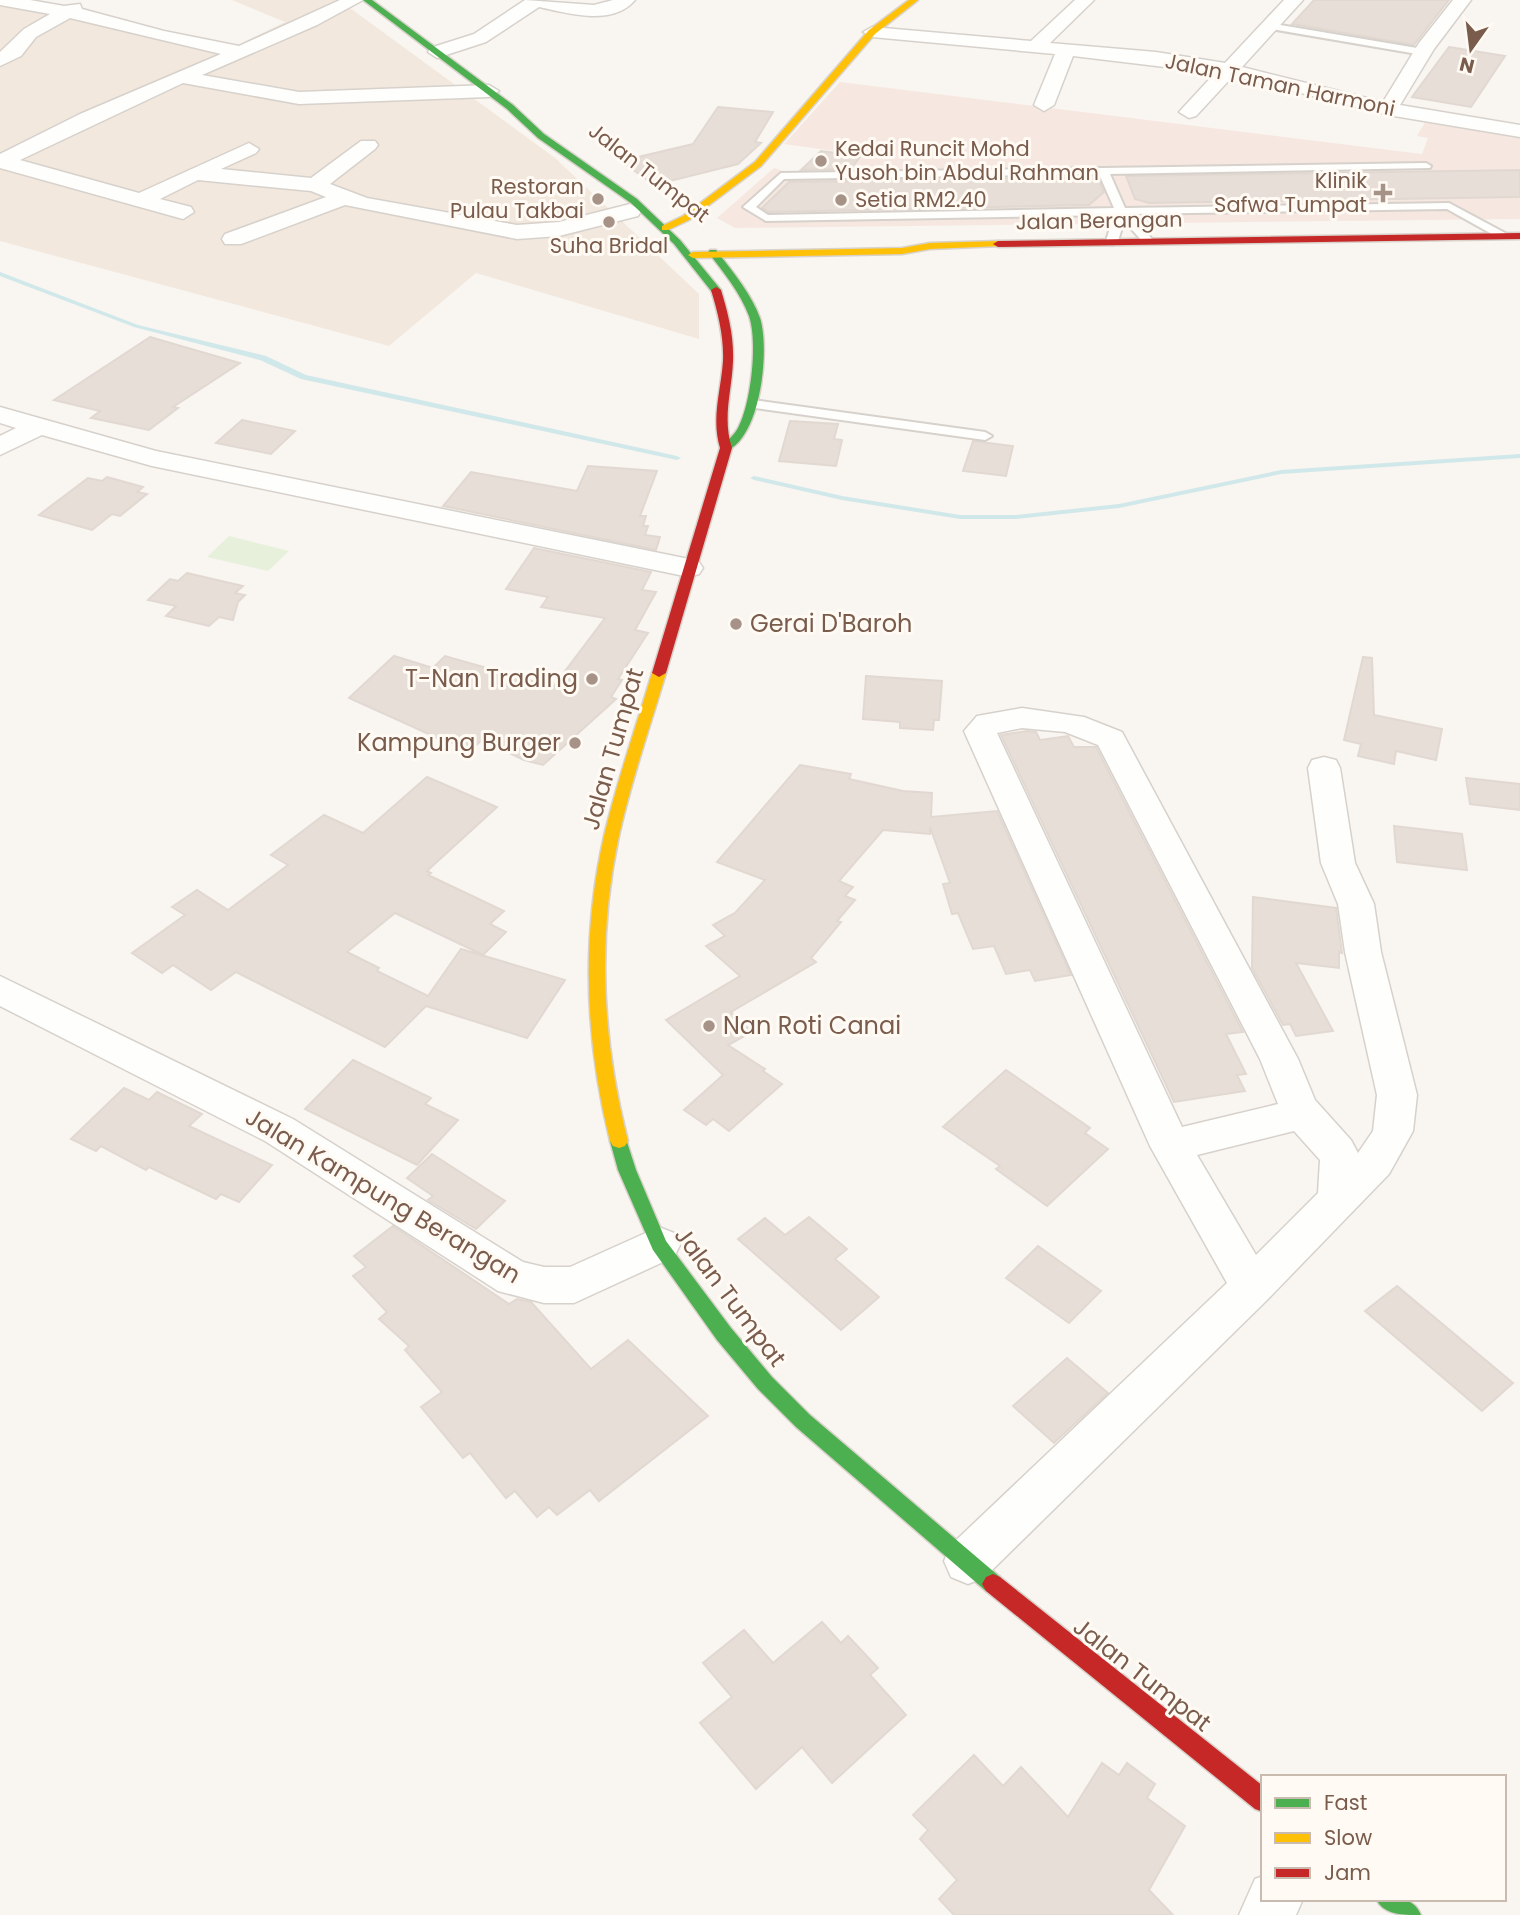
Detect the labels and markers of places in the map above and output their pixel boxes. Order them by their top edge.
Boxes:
place label: Kedai Runcit Mohd Yusoh bin Abdul Rahman [835,134,1099,187]
marker: Kedai Runcit Mohd Yusoh bin Abdul Rahman [813,153,829,169]
place label: Klinik Safwa Tumpat [1214,166,1367,219]
place label: Restoran Pulau Takbai [450,172,584,225]
marker: Klinik Safwa Tumpat [1373,183,1393,203]
place label: Setia RM2.40 [855,185,987,214]
marker: Restoran Pulau Takbai [590,191,606,207]
marker: Setia RM2.40 [833,192,849,208]
marker: Suha Bridal [601,214,617,230]
place label: Suha Bridal [550,231,668,260]
place label: Gerai D'Baroh [750,607,912,640]
marker: Gerai D'Baroh [728,616,744,632]
place label: T-Nan Trading [405,662,578,695]
marker: T-Nan Trading [584,671,600,687]
place label: Kampung Burger [357,726,561,759]
marker: Kampung Burger [567,735,583,751]
place label: Nan Roti Canai [723,1009,901,1042]
marker: Nan Roti Canai [701,1018,717,1034]

